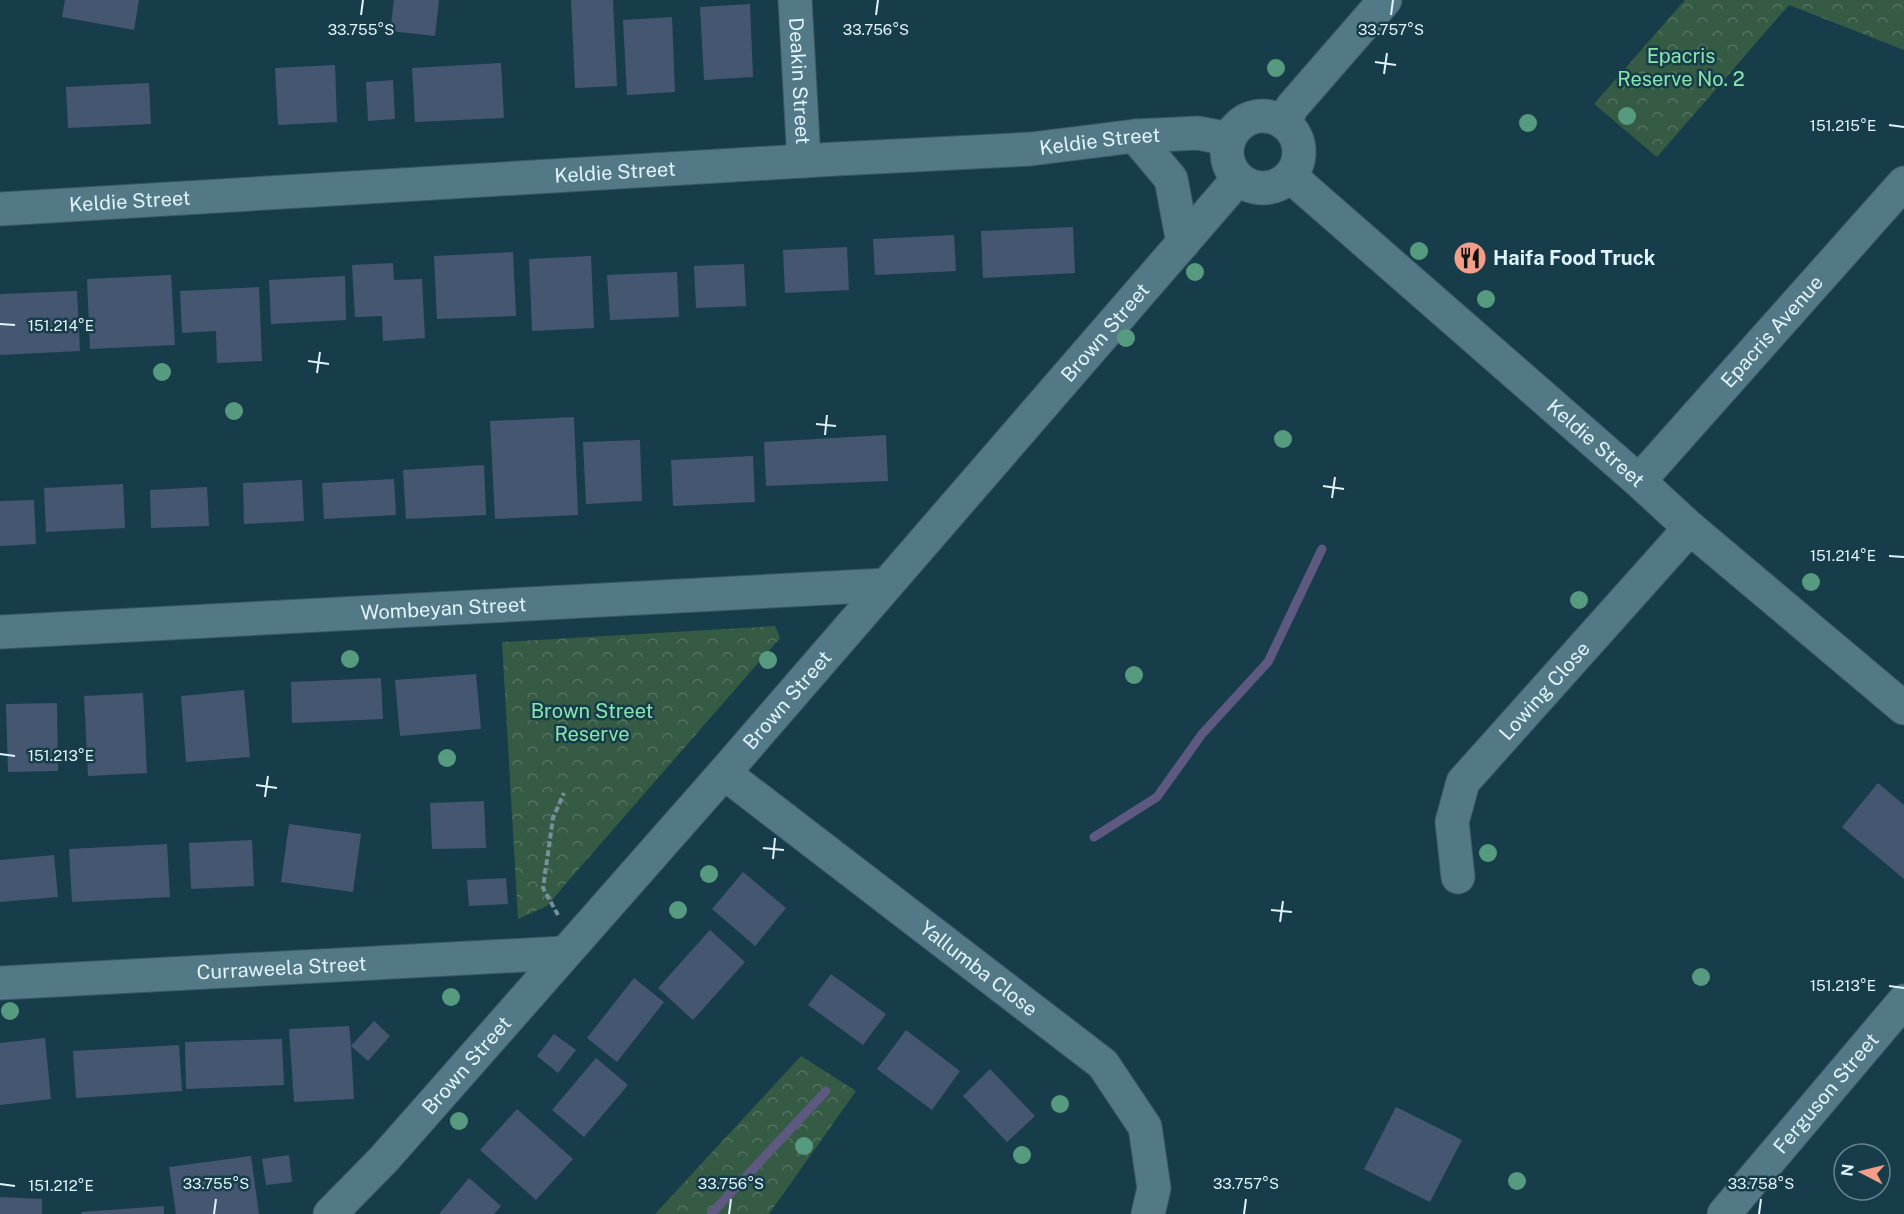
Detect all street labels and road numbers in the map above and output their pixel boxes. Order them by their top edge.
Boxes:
street label: Deakin Street [784,17,815,145]
street label: Keldie Street [1038,123,1161,160]
street label: Keldie Street [554,157,676,188]
street label: Keldie Street [68,186,191,217]
street label: Epacris Avenue [1716,270,1828,393]
street label: Brown Street [1056,278,1154,387]
street label: Keldie Street [1542,394,1649,492]
street label: Wombeyan Street [360,592,527,625]
street label: Lowing Close [1494,637,1595,745]
street label: Brown Street [738,646,836,754]
street label: Yallumba Close [915,916,1042,1021]
street label: Curraweela Street [196,951,367,985]
street label: Brown Street [417,1011,516,1119]
street label: Ferguson Street [1768,1028,1884,1159]

